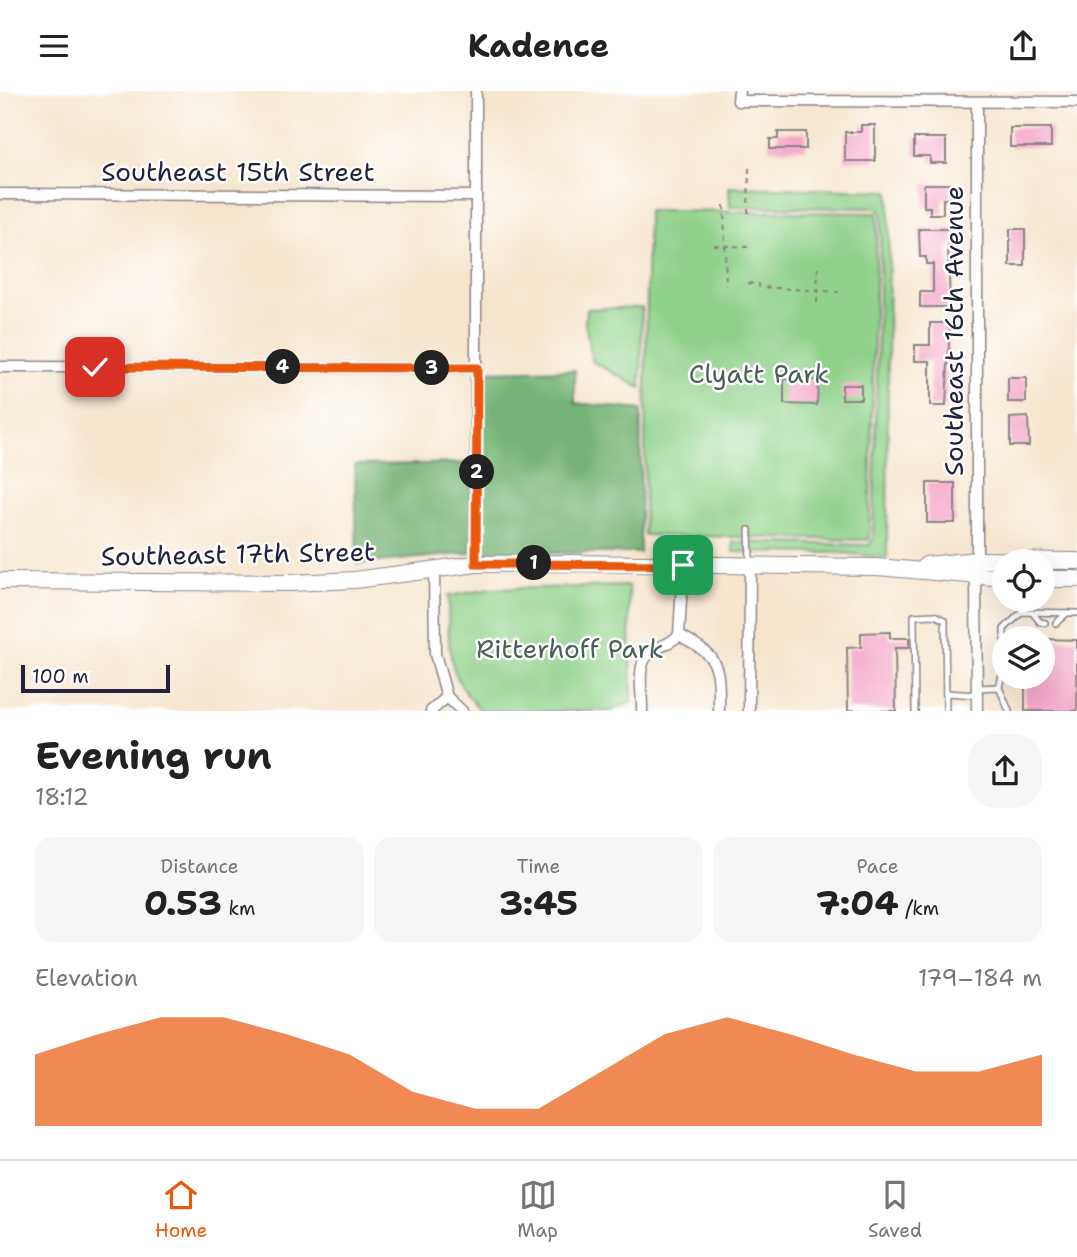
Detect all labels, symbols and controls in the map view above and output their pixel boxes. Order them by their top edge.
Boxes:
text: Kadence [468,24,609,67]
icon: menu [35,27,73,65]
icon: share [1004,27,1042,65]
street label: Southeast 15th Street [101,154,375,189]
street label: Southeast 16th Avenue [936,186,971,476]
pin [65,337,125,397]
icon: check [76,348,114,386]
pin: 4 [266,349,300,385]
pin: 3 [414,351,450,385]
text: 4 [276,354,289,379]
text: 3 [425,355,438,380]
park label: Clyatt Park [689,356,829,391]
pin: 2 [460,455,494,489]
text: 2 [470,459,483,484]
street label: Southeast 17th Street [100,534,376,573]
pin [653,535,713,595]
pin: 1 [516,545,552,581]
icon: arrive [664,546,702,584]
map controls [992,549,1055,689]
button: locate [992,549,1055,612]
text: 1 [529,550,538,575]
button: layers [992,626,1055,689]
park label: Ritterhoff Park [476,631,664,666]
scale bar [21,662,170,694]
text: 100 m [32,664,89,689]
text: Evening run [35,730,272,781]
button: share [968,734,1042,808]
text: 18:12 [35,782,89,812]
text: Distance [161,854,238,879]
text: Time [517,854,560,879]
text: Pace [857,854,898,879]
text: 0.53 [144,879,222,926]
text: 3:45 [499,879,578,926]
text: 7:04 [816,879,899,926]
text: km [222,896,255,921]
text: /km [899,896,939,921]
text: Elevation [35,963,138,993]
text: 179–184 m [918,963,1042,993]
tab: Home [155,1176,207,1243]
tab: Map [517,1176,558,1243]
tab: Saved [868,1176,922,1243]

